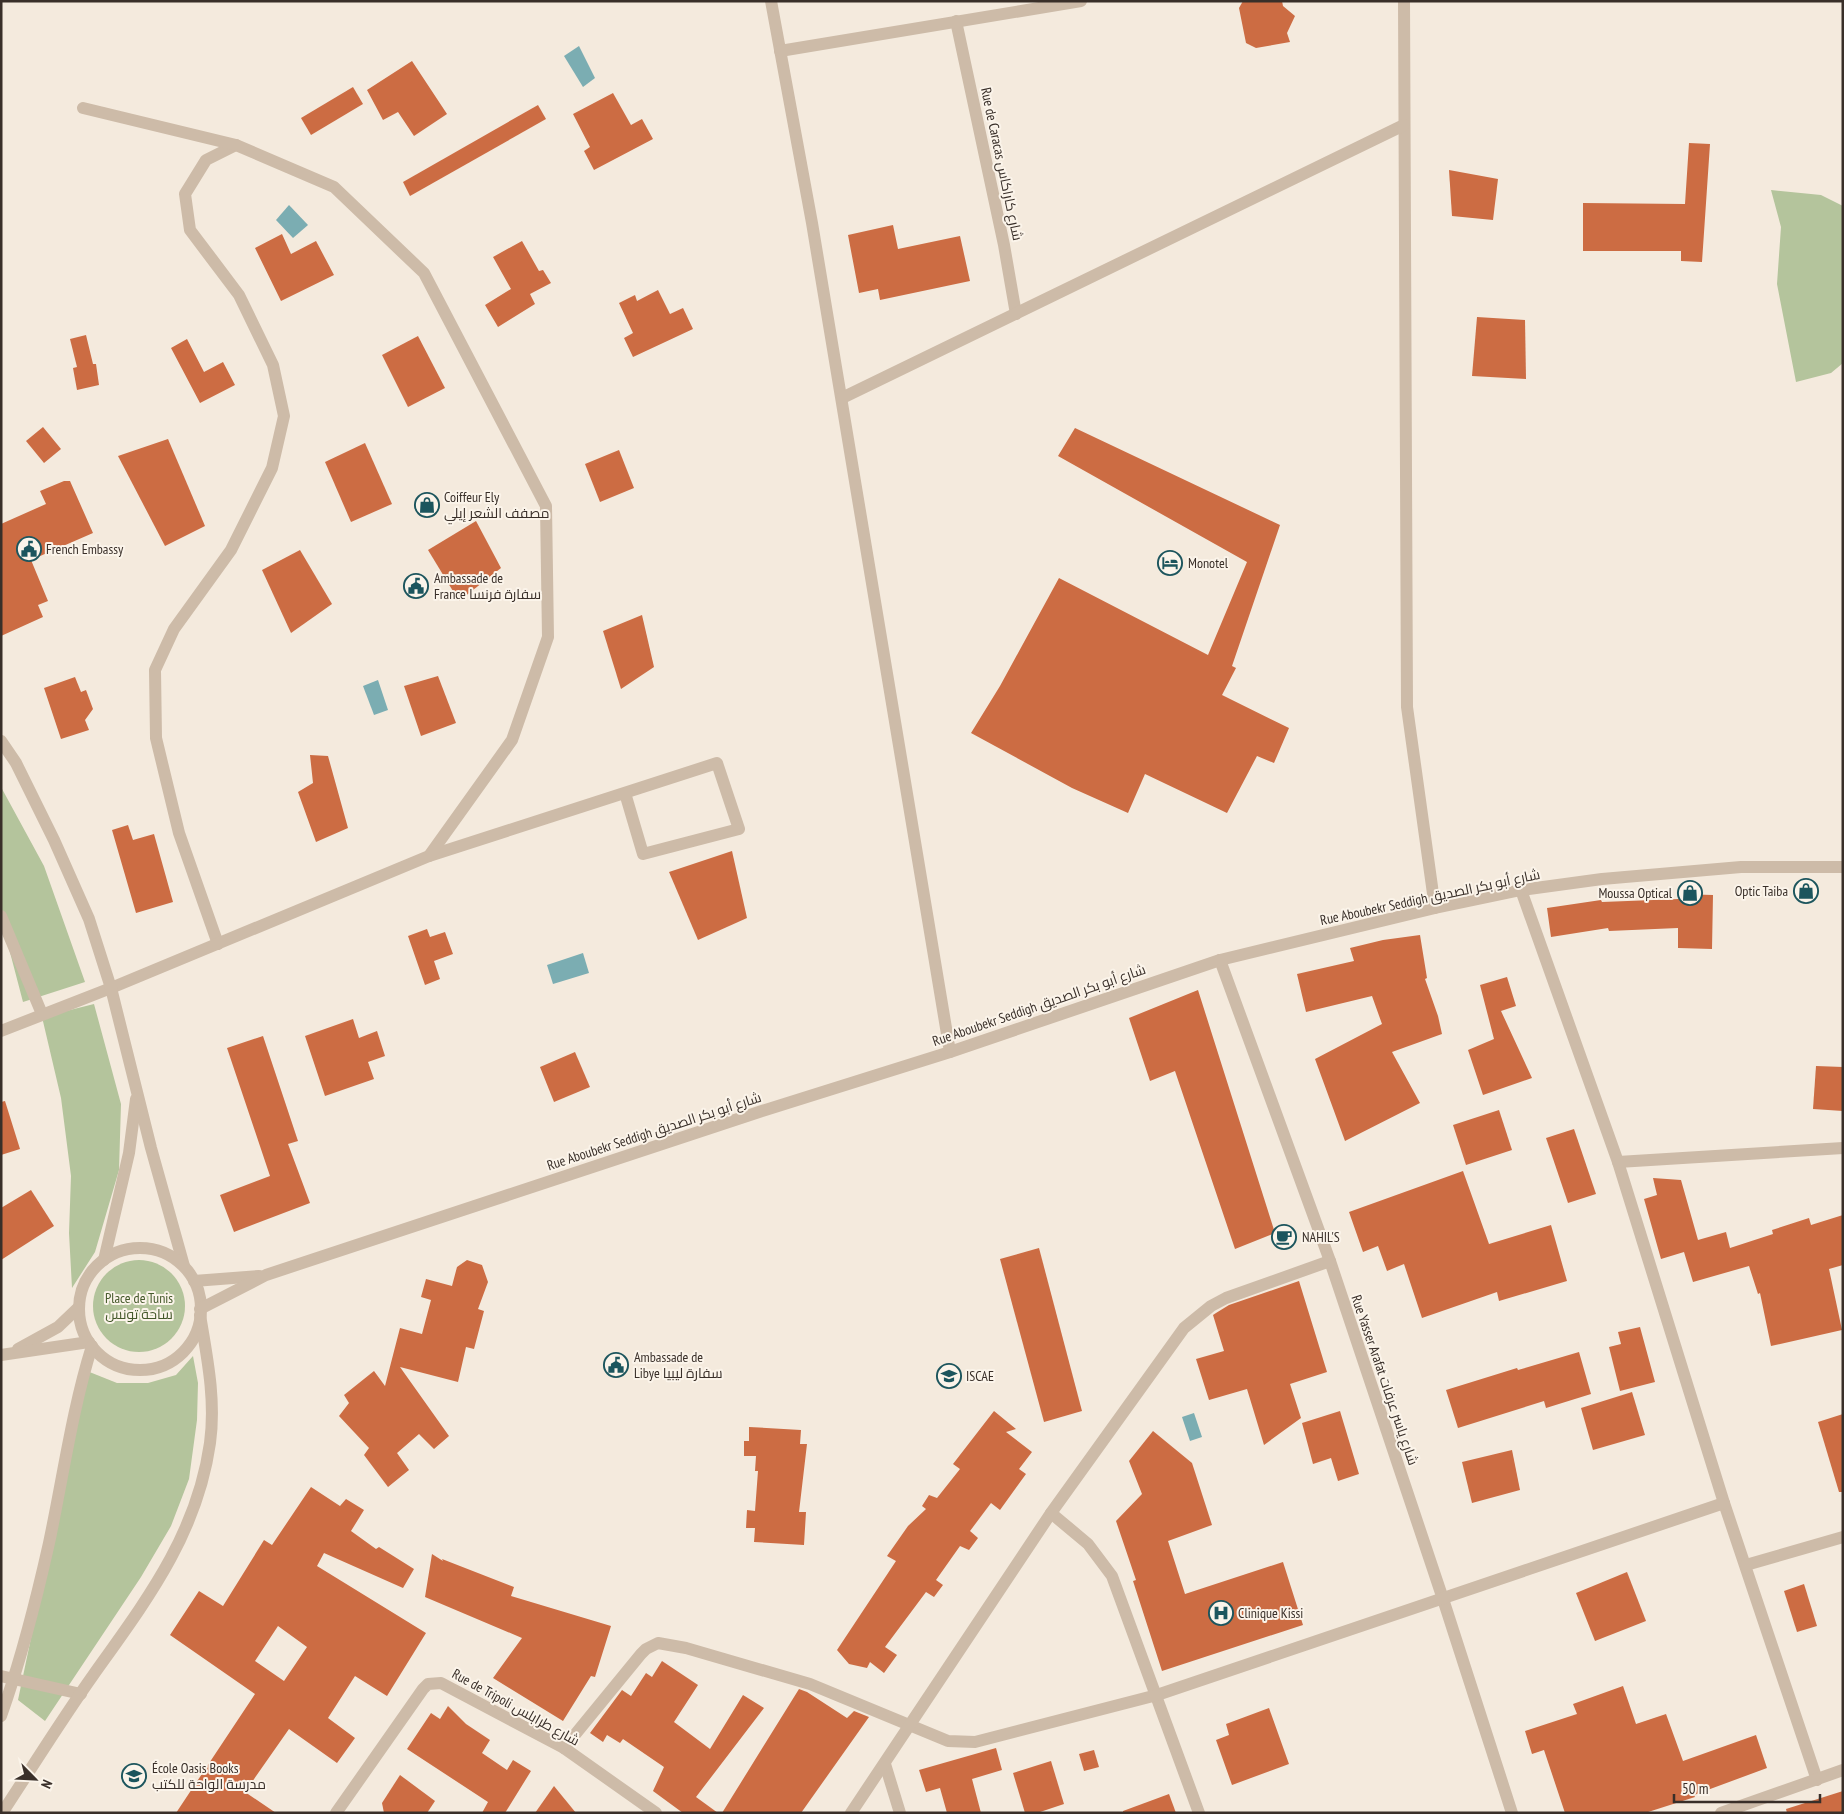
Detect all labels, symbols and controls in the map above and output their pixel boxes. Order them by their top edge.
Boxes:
street label: Rue de Caracas شارع كاراكاس [977,86,1027,242]
place label: Coiffeur Ely مصفف الشعر إيلي [444,488,550,525]
shop icon: Coiffeur Ely مصفف الشعر إيلي [414,492,440,518]
public building icon: French Embassy [16,536,42,562]
place label: French Embassy [46,540,124,558]
hotel icon: Monotel [1157,550,1183,576]
place label: Monotel [1188,554,1229,572]
place label: Ambassade de France سفارة فرنسا [434,569,541,603]
public building icon: Ambassade de France سفارة فرنسا [403,573,429,599]
street label: Rue Aboubekr Seddigh شارع أبو بكر الصديق [1318,865,1542,929]
shop icon: Optic Taiba [1793,878,1819,904]
shop icon: Moussa Optical [1677,880,1703,906]
place label: Optic Taiba [1735,882,1788,900]
place label: Moussa Optical [1598,884,1673,902]
street label: Rue Aboubekr Seddigh شارع أبو بكر الصديق [930,960,1148,1050]
street label: Rue Aboubekr Seddigh شارع أبو بكر الصديق [545,1088,763,1174]
cafe icon: NAHIL'S [1271,1224,1297,1250]
place label: NAHIL'S [1302,1228,1340,1246]
park label: Place de Tunis ساحة تونس [105,1289,173,1323]
street label: Rue Yasser Arafat شارع ياسر عرفات [1347,1293,1423,1467]
place label: Ambassade de Libye سفارة ليبيا [634,1348,723,1382]
public building icon: Ambassade de Libye سفارة ليبيا [603,1352,629,1378]
school or university icon: ISCAE [936,1363,962,1389]
place label: ISCAE [966,1367,994,1385]
hospital icon: Clinique Kissi [1208,1600,1234,1626]
place label: Clinique Kissi [1238,1604,1303,1622]
street label: Rue de Tripoli شارع طرابلس [449,1664,583,1750]
north arrow [10,1754,60,1804]
place label: École Oasis Books مدرسة الواحة للكتب [152,1759,266,1793]
school or university icon: École Oasis Books مدرسة الواحة للكتب [121,1763,147,1789]
scale bar [1674,1772,1820,1804]
text: N [37,1777,57,1791]
text: 50 m [1682,1779,1708,1798]

